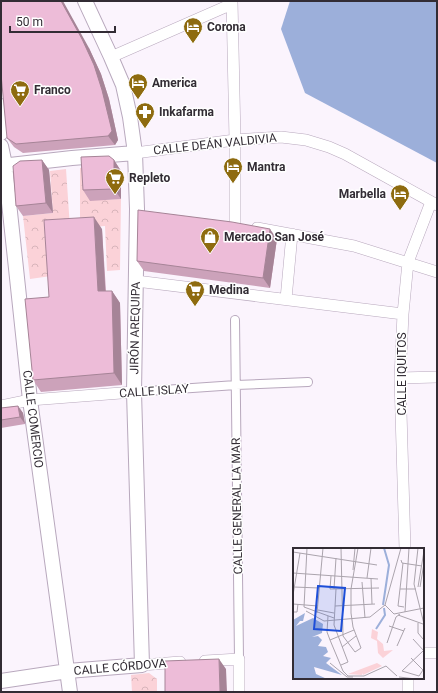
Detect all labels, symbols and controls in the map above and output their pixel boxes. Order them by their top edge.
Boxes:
scale bar [10,8,115,34]
text: 50 m [16,15,43,29]
hotel icon: Corona [182,16,204,44]
place label: Corona [207,20,246,34]
hotel icon: America [127,72,149,100]
place label: America [152,76,198,90]
supermarket icon: Franco [9,79,31,107]
place label: Franco [34,83,71,97]
pharmacy icon: Inkafarma [134,101,156,129]
place label: Inkafarma [159,105,215,119]
street label: CALLE DEÁN VALDIVIA [153,130,278,157]
hotel icon: Mantra [222,156,244,184]
place label: Mantra [247,160,286,174]
supermarket icon: Repleto [104,167,126,195]
place label: Repleto [129,171,170,185]
hotel icon: Marbella [389,183,411,211]
place label: Marbella [339,187,387,201]
shop icon: Mercado San José [199,226,221,254]
place label: Mercado San José [224,230,325,244]
supermarket icon: Medina [184,279,206,307]
street label: JIRÓN AREQUIPA [126,281,143,375]
place label: Medina [209,283,250,297]
street label: CALLE IQUITOS [395,332,409,416]
street label: CALLE COMERCIO [20,369,46,469]
street label: CALLE ISLAY [119,382,190,400]
street label: CALLE GENERAL LA MAR [229,437,245,574]
inset map [293,548,424,679]
street label: CALLE CÓRDOVA [73,655,167,678]

